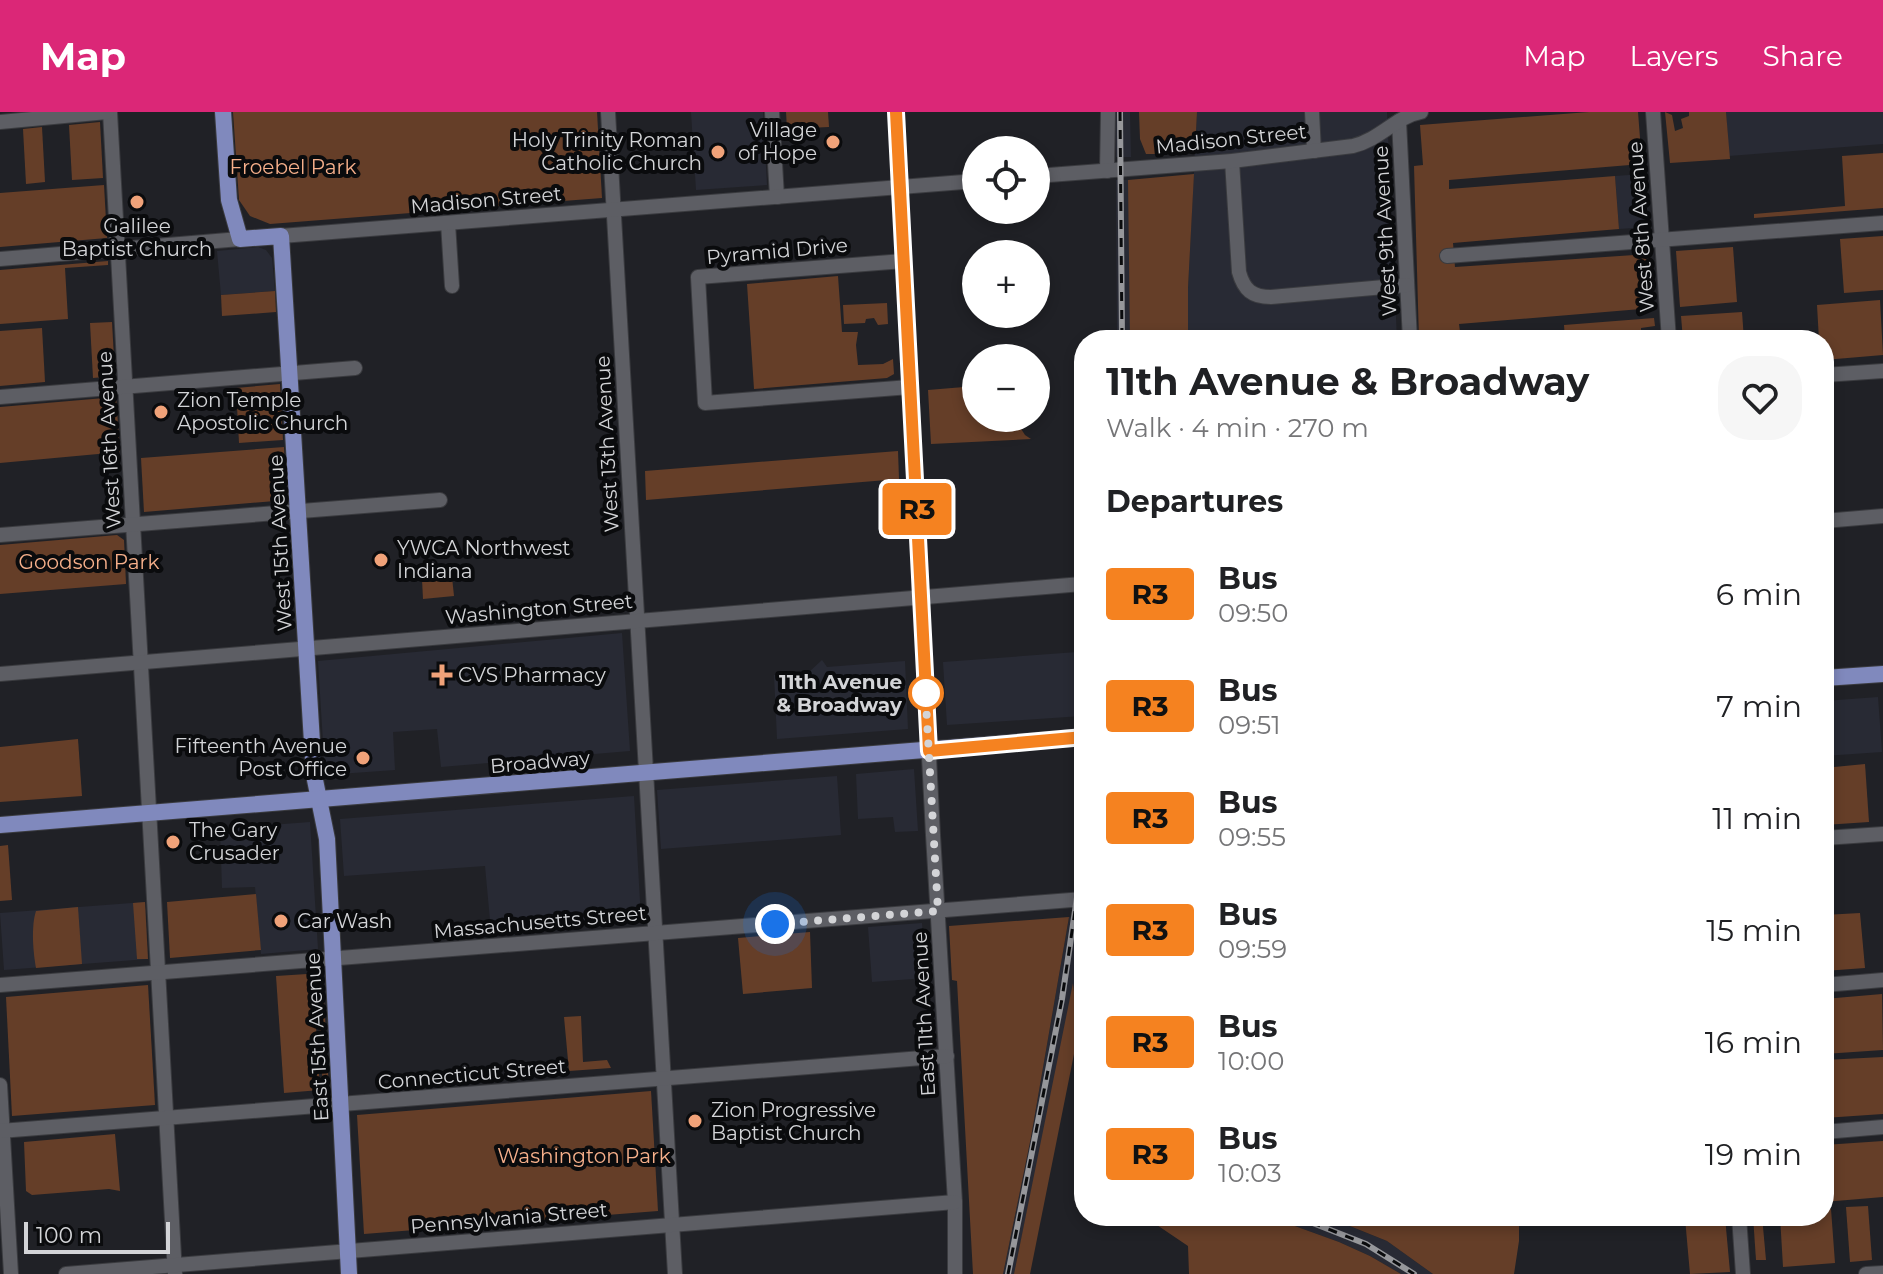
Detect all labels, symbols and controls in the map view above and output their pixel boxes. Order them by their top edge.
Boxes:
text: Map [40,33,126,80]
text: Map [1523,39,1586,73]
text: Layers [1630,39,1719,73]
text: Share [1763,39,1843,73]
place label: Village of Hope [738,118,817,165]
street label: Madison Street [1154,119,1308,159]
place label: Holy Trinity Roman Catholic Church [512,128,702,175]
marker: Village of Hope [824,133,842,151]
map controls [962,136,1050,432]
button: locate [962,136,1050,224]
street label: West 8th Avenue [1623,141,1659,313]
marker: Holy Trinity Roman Catholic Church [709,143,727,161]
street label: West 9th Avenue [1369,145,1401,317]
park label: Froebel Park [230,155,356,179]
street label: Madison Street [410,181,562,219]
marker: Galilee Baptist Church [128,193,146,211]
place label: Galilee Baptist Church [62,214,212,261]
street label: Pyramid Drive [705,233,849,269]
button: + [962,240,1050,328]
button: − [962,344,1050,432]
street label: West 16th Avenue [92,350,126,530]
street label: West 13th Avenue [590,355,624,533]
button: heart [1718,356,1802,440]
text: 11th Avenue & Broadway [1106,358,1589,405]
place label: Zion Temple Apostolic Church [177,388,348,435]
marker: Zion Temple Apostolic Church [152,403,170,421]
text: Walk · 4 min · 270 m [1106,412,1369,444]
street label: West 15th Avenue [263,454,297,632]
line badge: R3 [881,483,953,535]
text: Departures [1106,483,1283,520]
text: R3 [898,492,936,526]
place label: YWCA Northwest Indiana [397,536,570,583]
park label: Goodson Park [19,550,159,574]
marker: YWCA Northwest Indiana [372,551,390,569]
text: Bus [1218,560,1278,597]
text: 6 min [1716,576,1802,613]
text: R3 [1131,577,1169,611]
street label: Washington Street [444,589,634,629]
text: 09:50 [1218,597,1289,629]
place label: CVS Pharmacy [458,663,606,687]
marker: CVS Pharmacy [433,666,451,684]
place label: 11th Avenue & Broadway [776,670,903,717]
text: Bus [1218,672,1278,709]
marker: 11th Avenue & Broadway [909,676,943,710]
text: 7 min [1716,688,1802,725]
text: R3 [1131,689,1169,723]
text: 09:51 [1218,709,1281,741]
place label: Fifteenth Avenue Post Office [174,734,347,781]
street label: Broadway [489,746,591,778]
marker: Fifteenth Avenue Post Office [354,749,372,767]
text: Bus [1218,784,1278,821]
text: 11 min [1712,800,1802,837]
text: R3 [1131,801,1169,835]
place label: The Gary Crusader [189,818,280,865]
text: 09:55 [1218,821,1286,853]
marker: The Gary Crusader [164,833,182,851]
text: Bus [1218,896,1278,933]
street label: Massachusetts Street [433,901,647,943]
your location [755,904,795,944]
place label: Car Wash [297,909,392,933]
marker: Car Wash [272,912,290,930]
text: 15 min [1706,912,1802,949]
text: R3 [1131,913,1169,947]
street label: East 11th Avenue [908,931,940,1097]
text: 09:59 [1218,933,1287,965]
street label: East 15th Avenue [301,952,333,1122]
text: Bus [1218,1008,1278,1045]
text: 16 min [1705,1024,1802,1061]
text: R3 [1131,1025,1169,1059]
text: 10:00 [1218,1045,1285,1077]
street label: Connecticut Street [377,1054,567,1094]
place label: Zion Progressive Baptist Church [711,1098,876,1145]
marker: Zion Progressive Baptist Church [686,1112,704,1130]
text: Bus [1218,1120,1278,1157]
text: 19 min [1705,1136,1802,1173]
text: R3 [1131,1137,1169,1171]
park label: Washington Park [497,1144,671,1168]
text: 10:03 [1218,1157,1282,1189]
street label: Pennsylvania Street [409,1197,609,1239]
scale bar [24,1218,170,1254]
text: 100 m [36,1222,102,1249]

